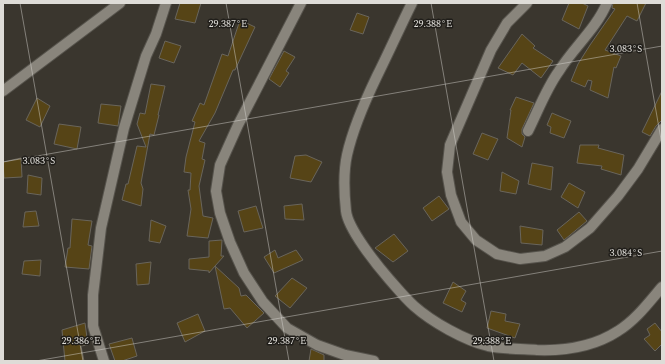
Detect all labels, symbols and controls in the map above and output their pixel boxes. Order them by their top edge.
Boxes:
text: 29.387°E [208,16,248,32]
text: 29.388°E [413,16,453,32]
text: 3.083°S [610,41,642,57]
text: 3.083°S [23,153,55,169]
text: 3.084°S [610,245,642,261]
text: 29.386°E [61,333,101,349]
text: 29.387°E [267,333,307,349]
text: 29.388°E [472,333,512,349]

